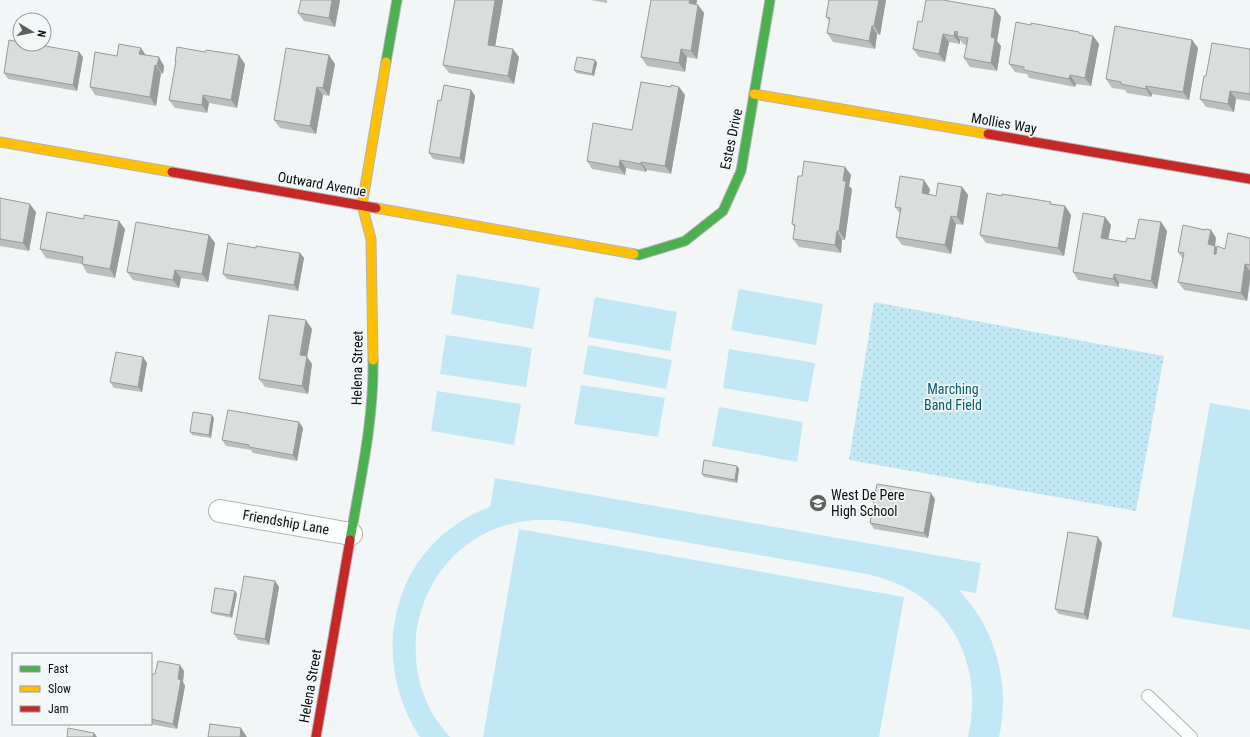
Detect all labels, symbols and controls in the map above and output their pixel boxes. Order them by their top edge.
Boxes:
north arrow [12,12,52,52]
text: N [34,29,48,38]
street label: Estes Drive [717,107,745,171]
street label: Mollies Way [970,109,1038,137]
street label: Outward Avenue [276,168,368,200]
street label: Helena Street [348,331,366,405]
park label: Marching Band Field [924,381,982,413]
place label: West De Pere High School [831,487,905,519]
school or university icon: West De Pere High School [808,493,828,513]
street label: Friendship Lane [242,507,331,538]
street label: Helena Street [296,648,324,724]
legend [12,653,152,725]
text: Fast [48,662,69,676]
text: Slow [48,682,71,696]
text: Jam [48,702,69,716]

